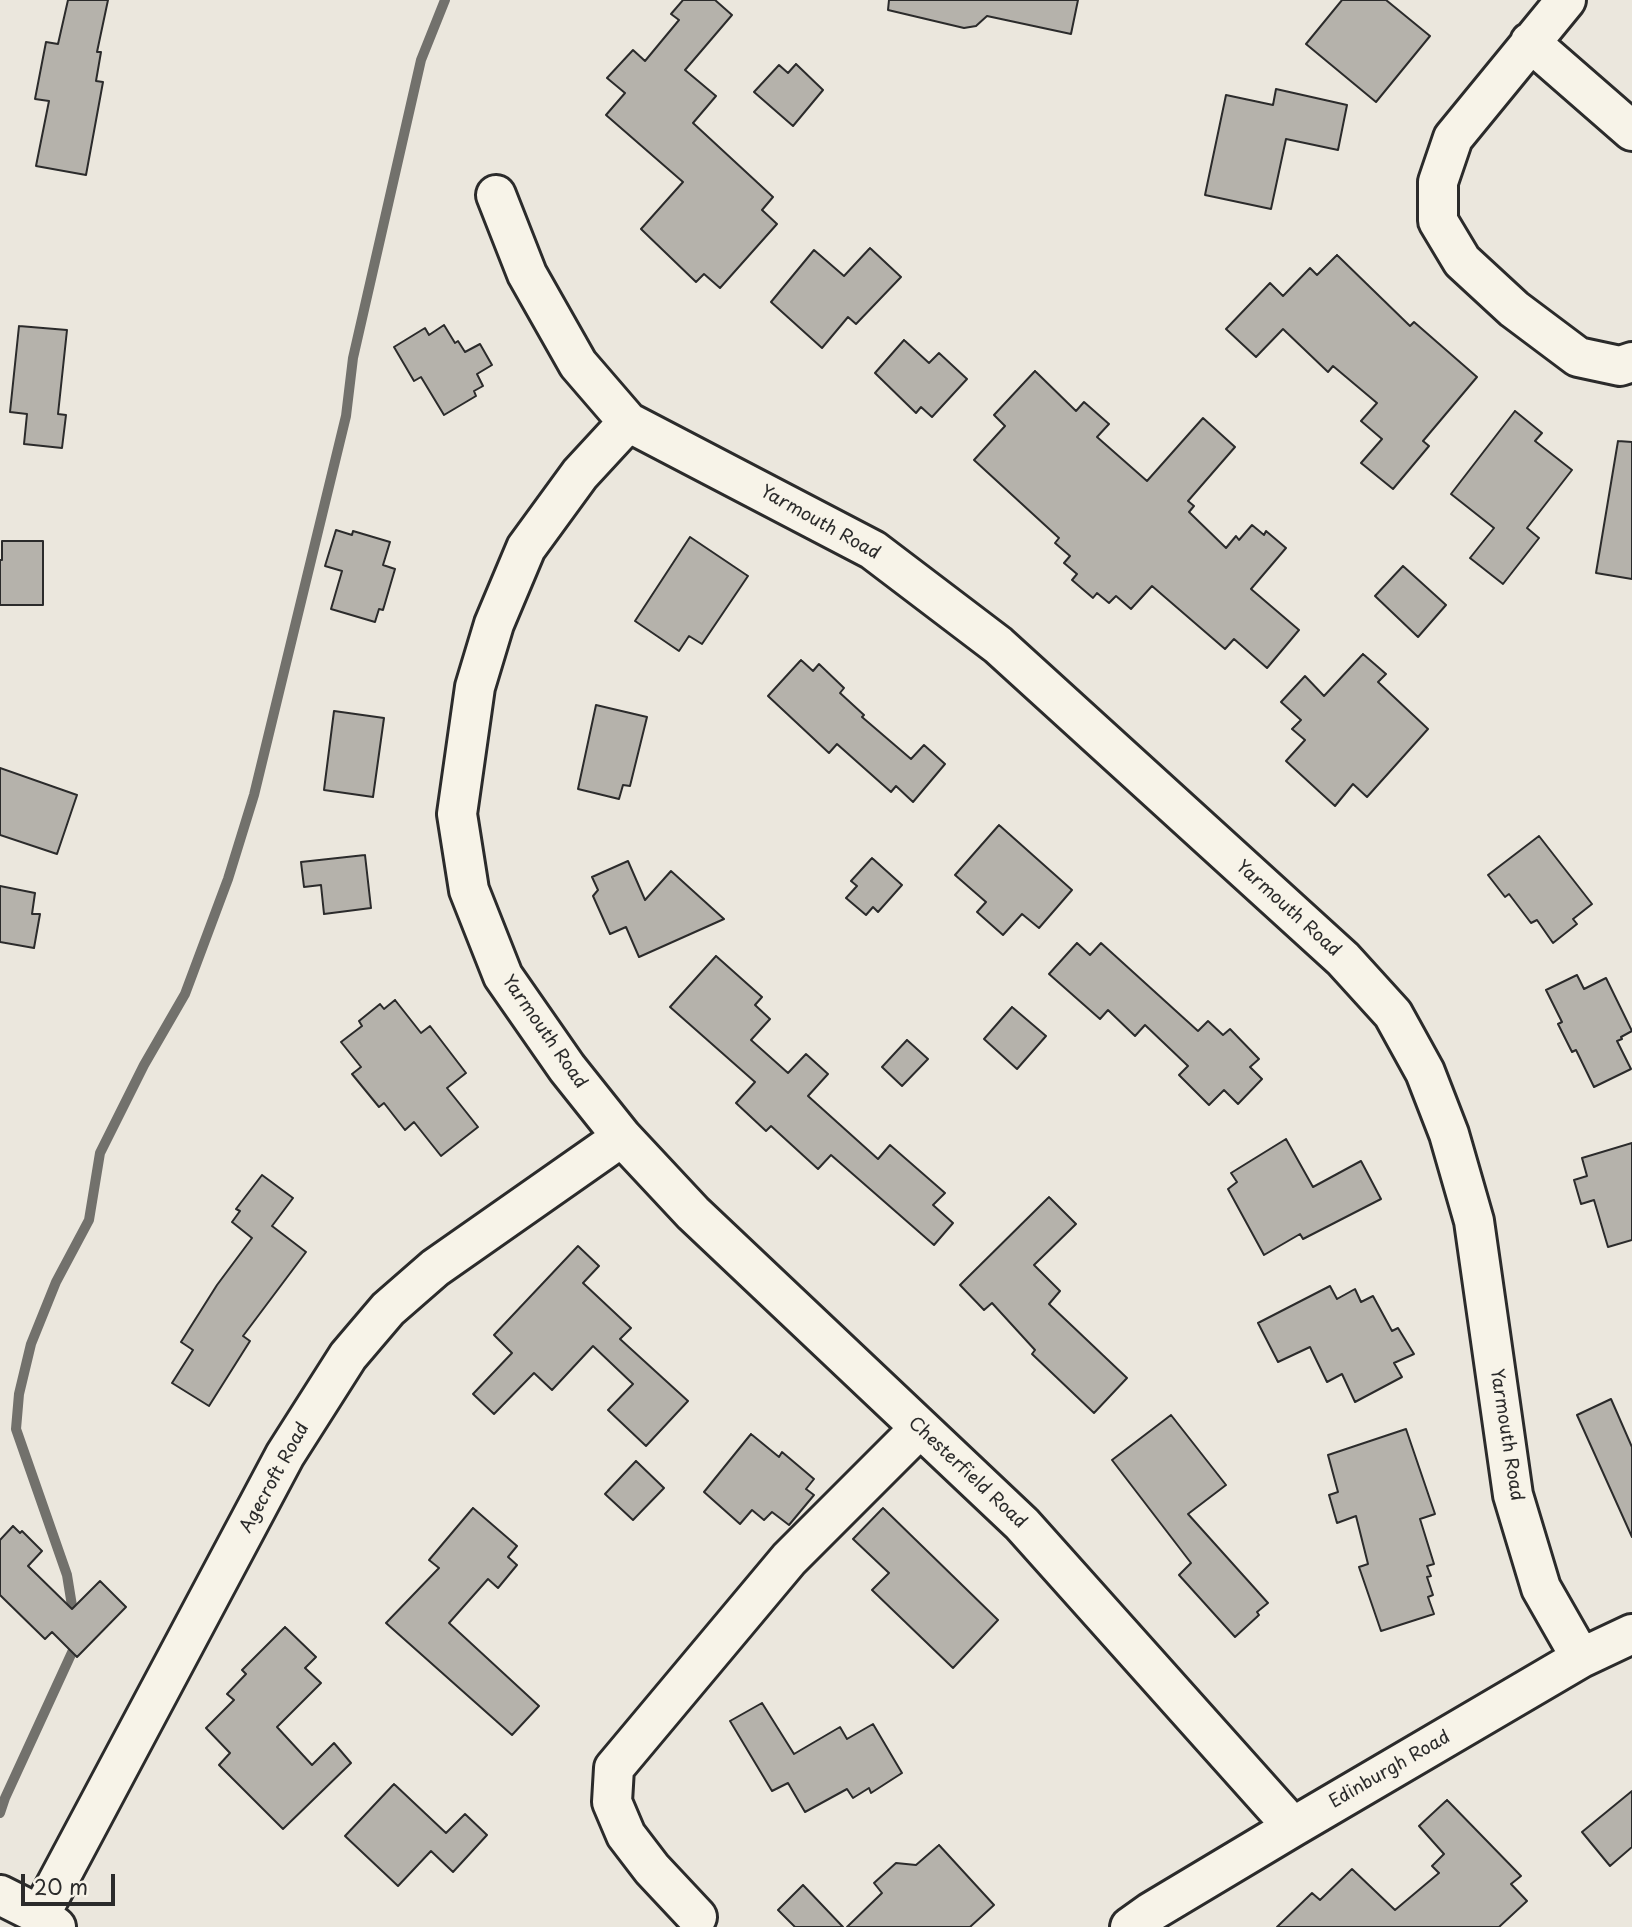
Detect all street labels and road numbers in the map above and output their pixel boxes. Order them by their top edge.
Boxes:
street label: Yarmouth Road [756,481,884,565]
street label: Yarmouth Road [1231,856,1345,962]
street label: Yarmouth Road [497,971,591,1093]
street label: Yarmouth Road [1485,1367,1527,1503]
street label: Chesterfield Road [903,1413,1031,1533]
street label: Agecroft Road [236,1419,314,1537]
street label: Edinburgh Road [1326,1727,1454,1813]

